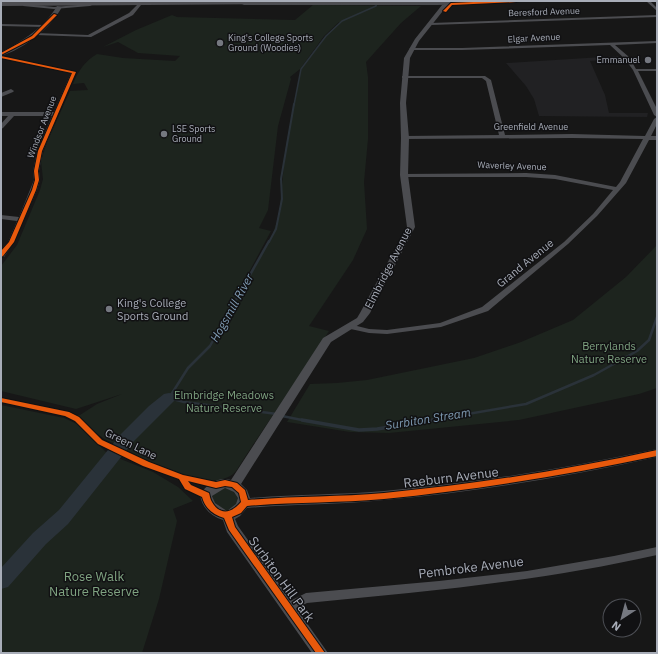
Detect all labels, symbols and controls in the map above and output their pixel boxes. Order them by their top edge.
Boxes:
street label: Beresford Avenue [508,5,580,18]
street label: Elgar Avenue [507,31,561,44]
place label: King's College Sports Ground (Woodies) [228,32,313,53]
marker: King's College Sports Ground (Woodies) [215,38,225,48]
place label: Emmanuel [597,54,641,65]
marker: Emmanuel [643,55,653,65]
street label: Windsor Avenue [25,94,58,159]
street label: Greenfield Avenue [494,121,568,132]
place label: LSE Sports Ground [172,123,215,144]
marker: LSE Sports Ground [159,129,169,139]
street label: Waverley Avenue [477,159,547,172]
street label: Elmbridge Avenue [361,225,415,311]
street label: Grand Avenue [494,236,556,290]
water label: Hogsmill River [207,270,257,345]
place label: King's College Sports Ground [117,296,189,323]
marker: King's College Sports Ground [104,304,114,314]
park label: Berrylands Nature Reserve [571,339,647,366]
park label: Elmbridge Meadows Nature Reserve [174,388,274,415]
water label: Surbiton Stream [384,404,472,433]
street label: Green Lane [103,425,159,463]
street label: Raeburn Avenue [402,463,500,492]
street label: Surbiton Hill Park [245,533,318,625]
street label: Pembroke Avenue [417,553,525,582]
park label: Rose Walk Nature Reserve [49,568,139,600]
north arrow [602,598,642,638]
text: N [609,618,623,634]

